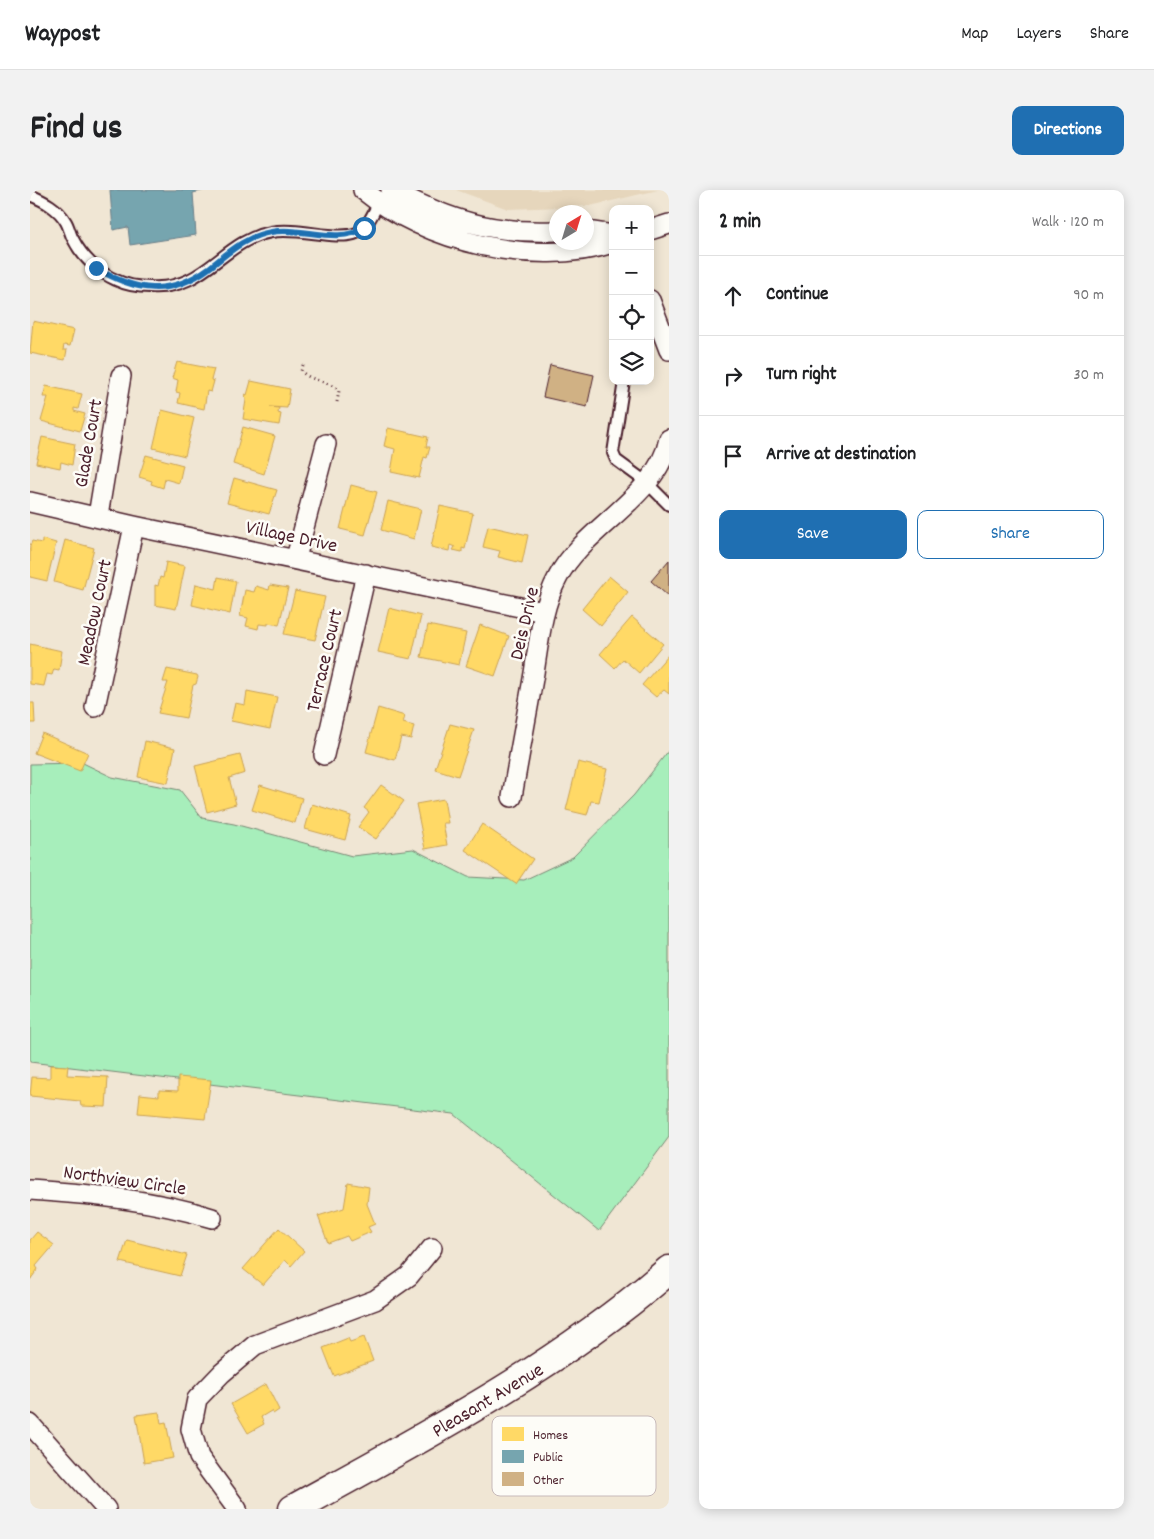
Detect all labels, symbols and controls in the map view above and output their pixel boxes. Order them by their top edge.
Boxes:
text: Waypost [25,18,100,52]
text: Map [961,22,988,47]
text: Layers [1016,22,1062,47]
text: Share [1090,22,1129,47]
text: Find us [30,105,122,155]
button: Directions [1012,106,1124,155]
north arrow [549,205,594,250]
map controls [609,205,654,385]
button: + [609,205,654,250]
text: 2 min [719,208,761,238]
text: Walk · 120 m [1032,211,1104,234]
route start [353,217,376,240]
button: − [609,250,654,295]
route end [85,257,108,280]
icon: ahead [719,282,747,310]
text: Continue [766,282,828,309]
text: 90 m [1073,284,1104,307]
button: locate [609,295,654,340]
button: layers [609,340,654,385]
icon: right [719,362,747,390]
text: Turn right [766,362,837,389]
text: 30 m [1074,364,1104,387]
street label: Glade Court [68,397,111,490]
icon: arrive [719,442,747,470]
text: Arrive at destination [766,442,916,469]
button: Save [719,510,907,559]
button: Share [917,510,1104,559]
street label: Village Drive [243,515,340,561]
street label: Meadow Court [71,557,121,668]
street label: Deis Drive [504,584,548,663]
street label: Terrace Court [301,607,351,715]
street label: Northview Circle [61,1160,188,1204]
street label: Pleasant Avenue [427,1357,550,1446]
legend [492,1416,656,1496]
text: Homes [533,1426,568,1446]
text: Public [533,1448,563,1468]
text: Other [533,1471,565,1491]

